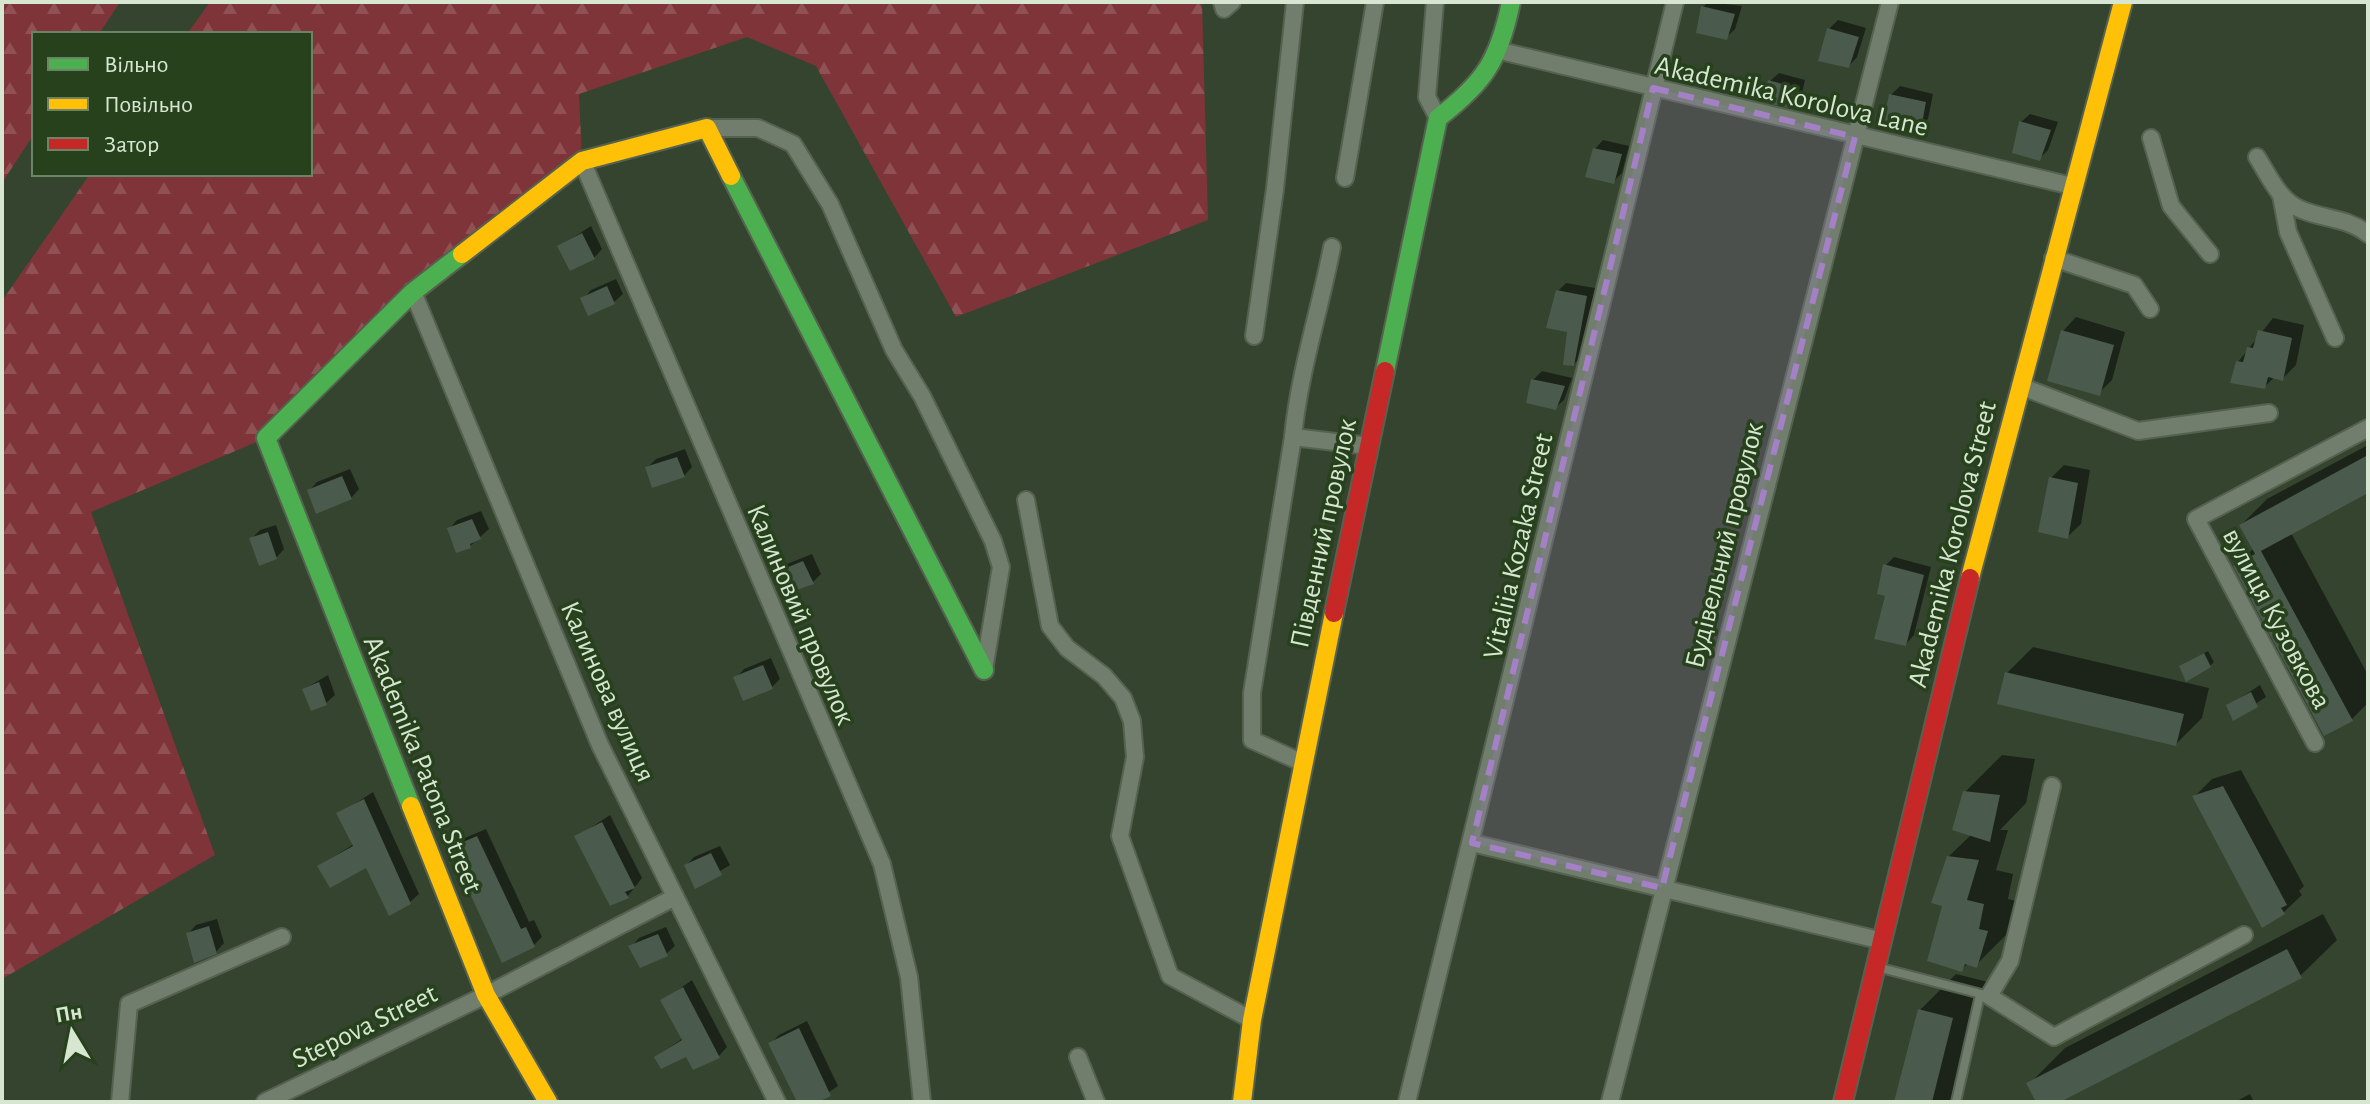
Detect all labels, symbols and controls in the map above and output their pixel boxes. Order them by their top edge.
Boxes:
legend [32,32,312,176]
street label: Akademika Korolova Lane [1652,52,1931,142]
text: Вільно [104,53,169,77]
text: Повільно [104,93,193,117]
text: Затор [104,133,159,157]
street label: Akademika Korolova Street [1904,399,2002,690]
street label: Південний провулок [1286,416,1362,651]
street label: Будівельний провулок [1681,420,1769,671]
street label: Vitaliia Kozaka Street [1479,431,1559,662]
street label: Калиновий провулок [741,500,859,729]
street label: вулиця Кузовкова [2217,524,2336,714]
street label: Калинова вулиця [555,597,659,786]
street label: Akademika Patona Street [358,632,487,897]
street label: Stepova Street [288,980,442,1074]
north arrow [32,992,112,1072]
text: Пн [54,1000,84,1026]

